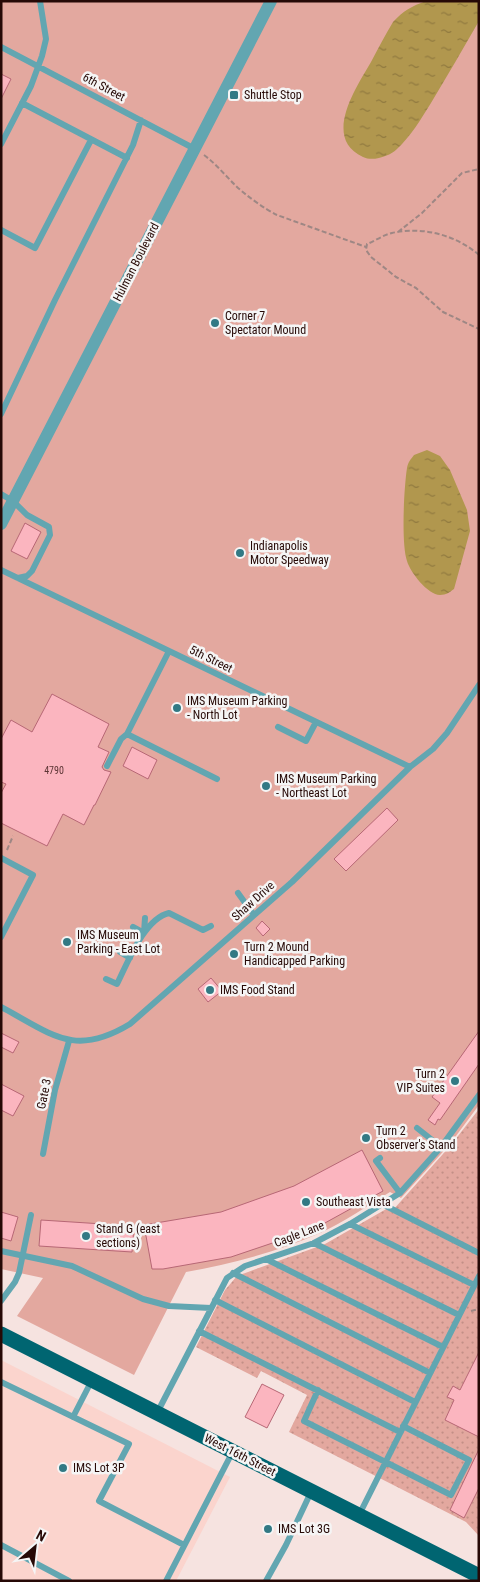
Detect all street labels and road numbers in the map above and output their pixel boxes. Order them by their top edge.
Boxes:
street label: 6th Street [80,70,128,104]
street label: Hulman Boulevard [110,220,162,304]
street label: 5th Street [187,643,235,676]
street label: Shaw Drive [229,878,277,924]
street label: Gate 3 [34,1077,54,1110]
street label: Cagle Lane [272,1218,326,1250]
street label: West 16th Street [202,1431,279,1479]

